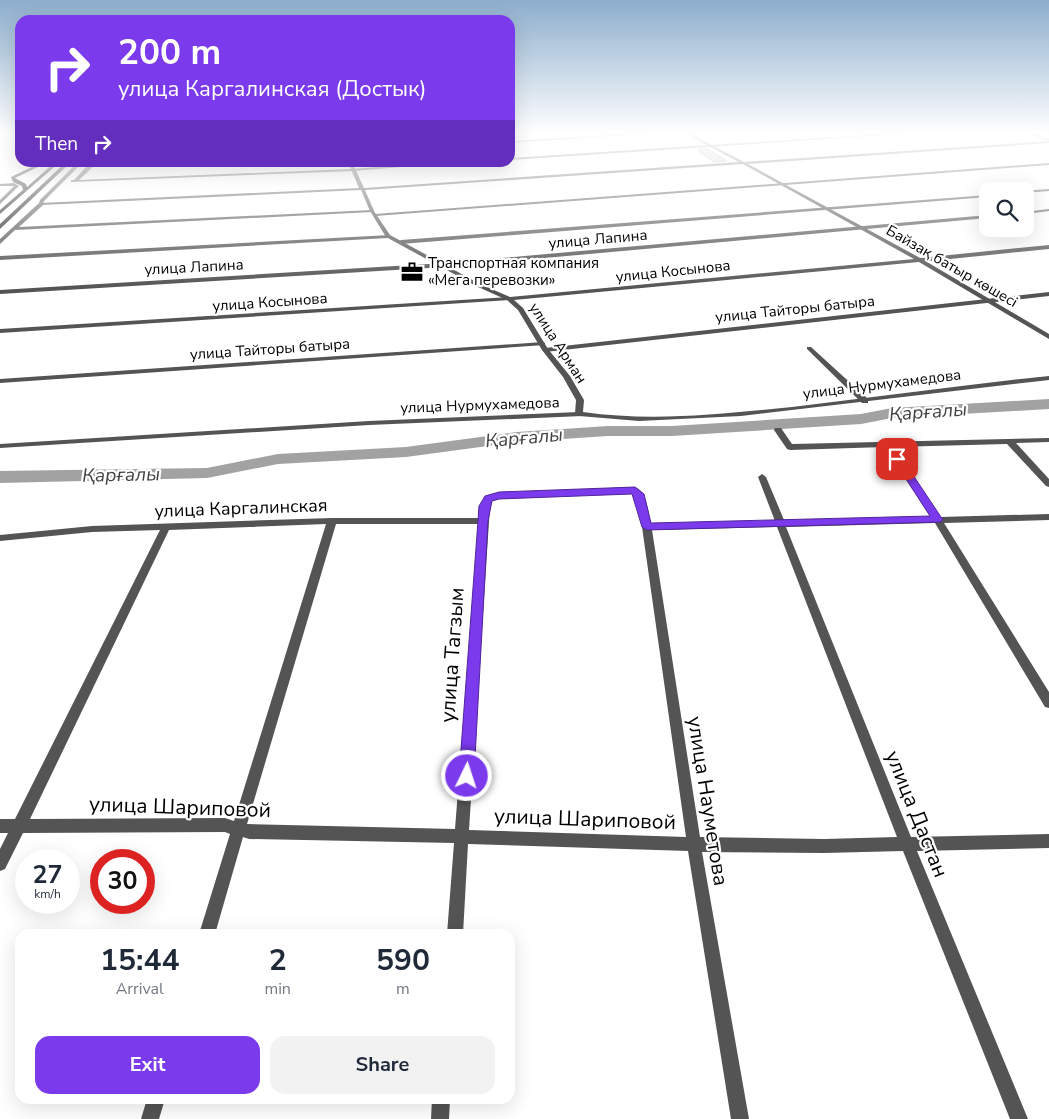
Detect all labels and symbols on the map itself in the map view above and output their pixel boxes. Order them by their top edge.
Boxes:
street label: Байзақ батыр көшесі [883,220,1021,312]
street label: улица Лапина [548,225,648,253]
place label: Транспортная компания «Мега перевозки» [428,253,599,290]
street label: улица Лапина [144,254,244,280]
street label: улица Косынова [615,255,731,287]
office icon: Транспортная компания «Мега перевозки» [399,259,425,285]
street label: улица Косынова [212,288,328,316]
street label: улица Тайторы батыра [714,291,876,327]
street label: улица Арман [524,299,592,387]
street label: улица Тайторы батыра [189,333,351,365]
street label: улица Нурмухамедова [802,364,962,404]
street label: улица Нурмухамедова [400,392,560,418]
water label: Қарғалы [888,396,968,428]
water label: Қарғалы [484,422,564,454]
pin [876,438,918,480]
water label: Қарғалы [82,461,160,489]
street label: улица Каргалинская [154,493,328,523]
street label: улица Тагзым [433,587,471,723]
street label: улица Науметова [681,714,735,888]
street label: улица Дастан [879,746,955,882]
position arrow [440,749,492,801]
street label: улица Шариповой [89,790,271,824]
street label: улица Шариповой [494,802,676,836]
speed limit sign: 30 [90,849,155,914]

